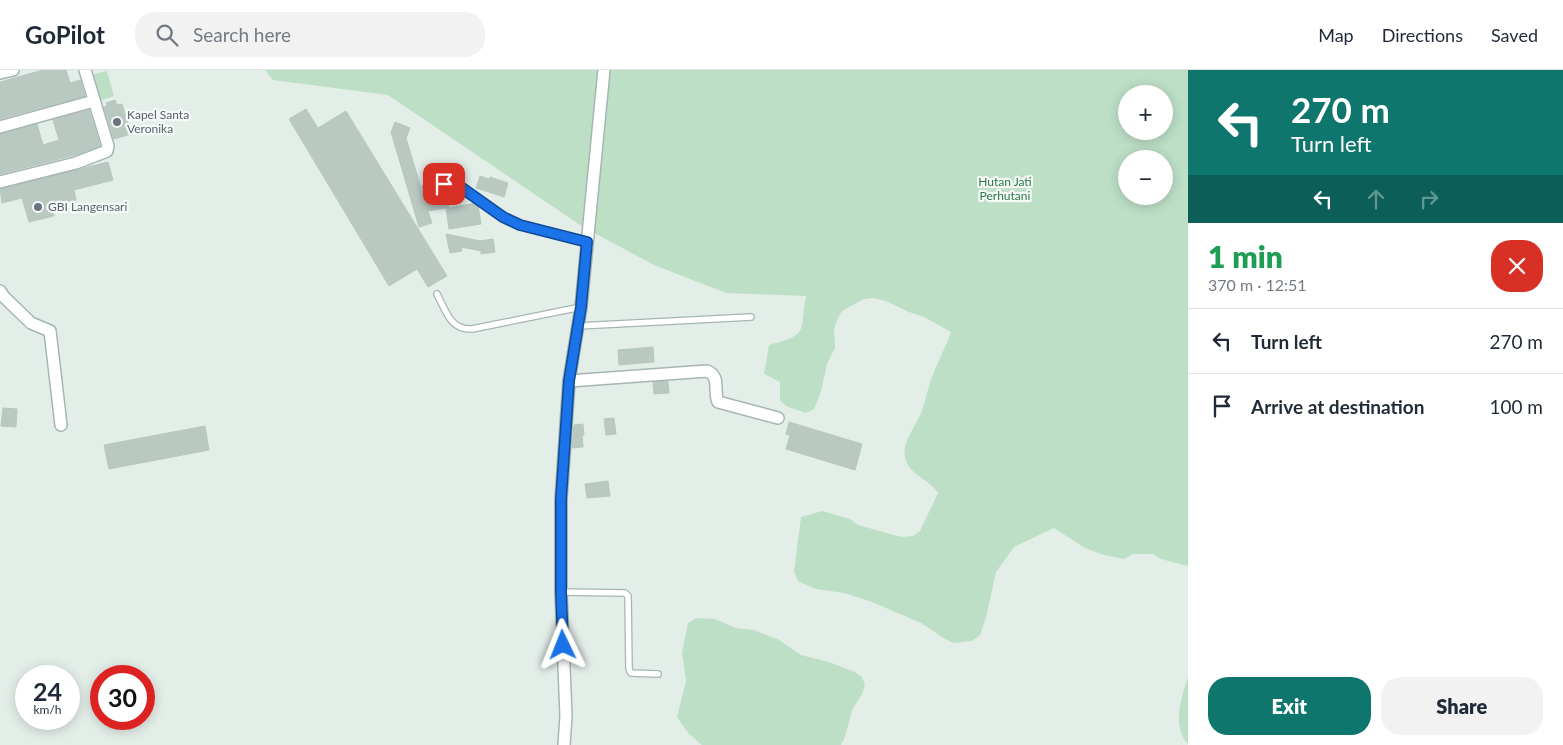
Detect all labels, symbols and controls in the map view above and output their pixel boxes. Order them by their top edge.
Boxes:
search box [135,12,485,57]
text: GoPilot [25,20,105,49]
icon: search [153,21,181,49]
text: Search here [193,23,291,46]
text: Map [1318,24,1354,46]
text: Directions [1382,24,1463,46]
text: Saved [1491,24,1538,46]
map controls [1118,85,1173,205]
button: + [1118,85,1173,140]
text: 270 m [1291,88,1390,130]
icon: left [1208,90,1273,155]
place label: Kapel Santa Veronika [127,107,189,136]
marker: Kapel Santa Veronika [111,116,123,128]
text: Turn left [1291,130,1372,157]
button: − [1118,150,1173,205]
pin [423,163,465,205]
icon: arrive [430,170,458,198]
park label: Hutan Jati Perhutani [978,174,1032,203]
icon: left [1309,185,1337,213]
icon: ahead [1362,185,1390,213]
icon: right [1415,185,1443,213]
place label: GBI Langensari [48,199,127,214]
marker: GBI Langensari [32,201,44,213]
text: 1 min [1208,238,1283,274]
button: close [1491,240,1543,292]
text: 370 m · 12:51 [1208,275,1307,294]
icon: left [1208,327,1236,355]
text: Turn left [1251,330,1322,353]
text: 270 m [1489,330,1543,353]
icon: arrive [1208,392,1236,420]
text: Arrive at destination [1251,395,1424,418]
text: 100 m [1489,395,1543,418]
position arrow [536,618,588,670]
speed limit sign: 30 [90,665,155,730]
text: 24 [33,676,62,706]
button: Exit [1208,677,1371,735]
button: Share [1381,677,1543,735]
text: km/h [33,702,62,717]

